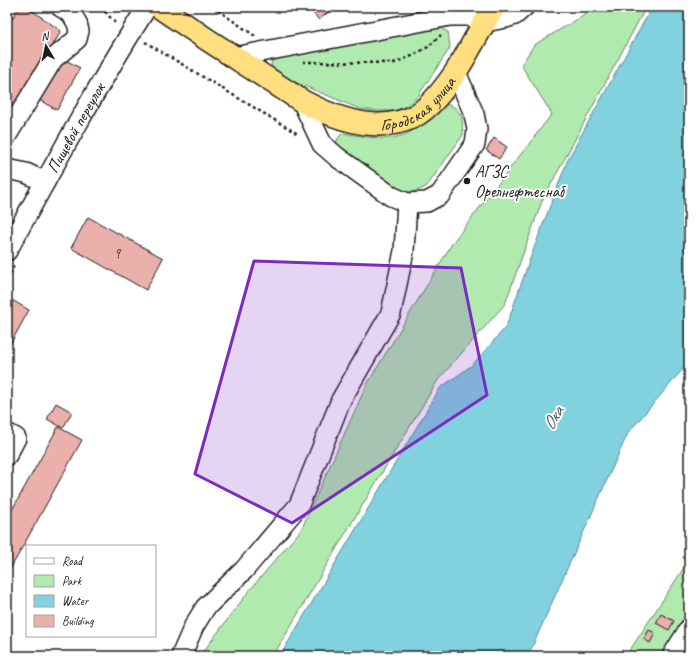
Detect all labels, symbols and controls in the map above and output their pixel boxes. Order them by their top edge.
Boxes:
north arrow [26,26,66,66]
text: N [40,28,51,44]
street label: Городская улица [380,71,461,135]
street label: Пищевой переулок [42,78,111,177]
place label: АГЗС Орелнефтеснаб [475,161,567,202]
marker: АГЗС Орелнефтеснаб [462,176,472,186]
house number: 9 [114,244,122,263]
water label: Ока [538,401,569,434]
legend [26,545,156,637]
text: Road [62,553,84,569]
text: Park [62,573,83,589]
text: Water [62,593,90,609]
text: Building [62,613,94,629]

